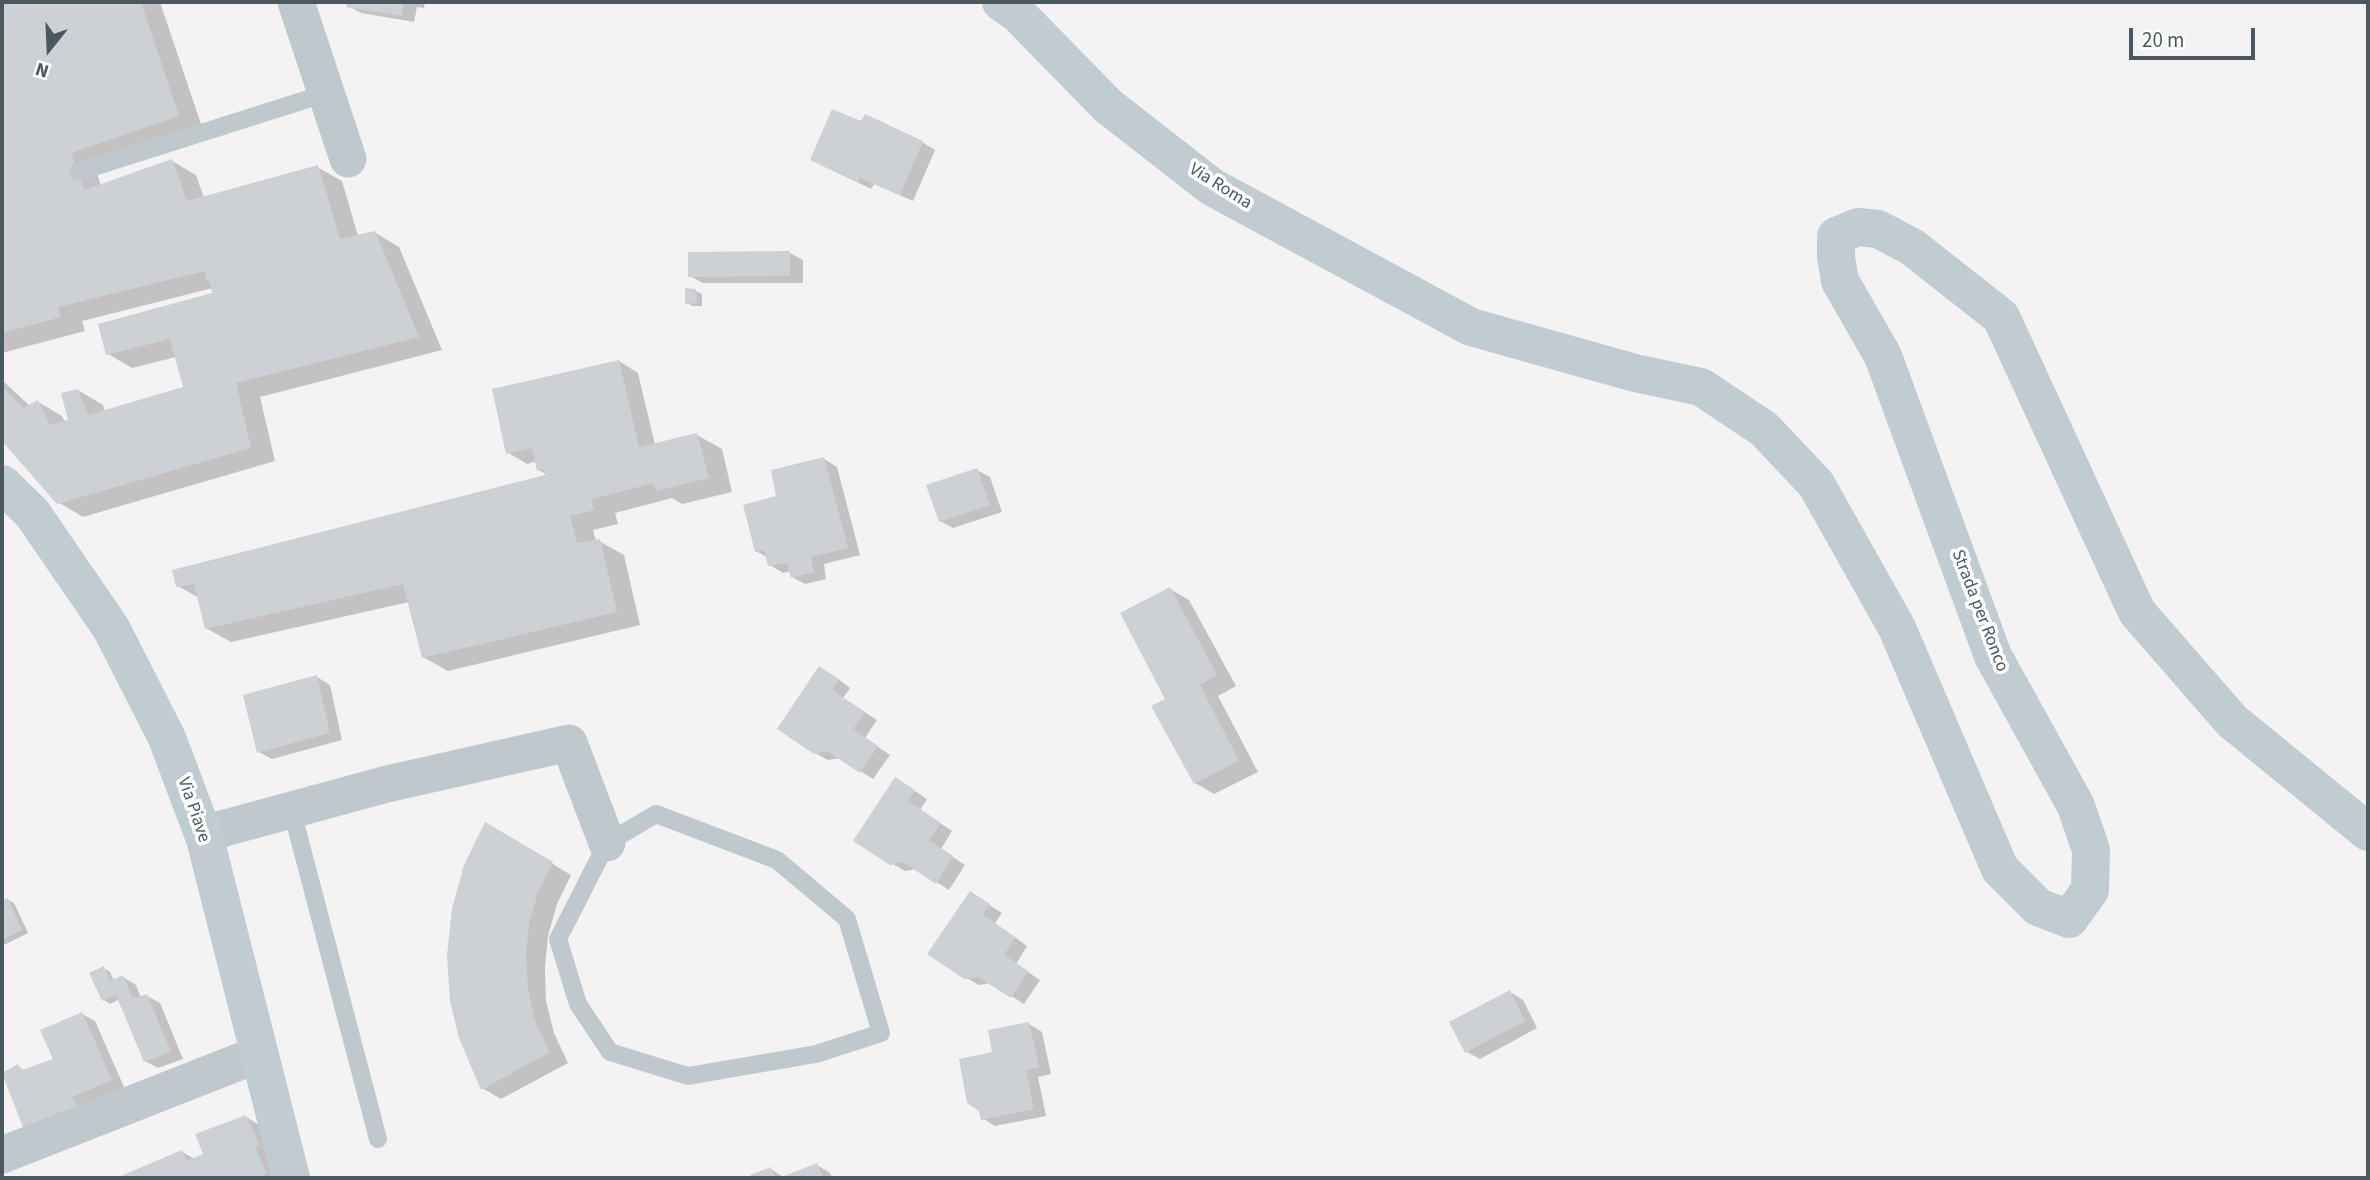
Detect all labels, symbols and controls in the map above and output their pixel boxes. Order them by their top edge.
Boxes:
north arrow [14,14,84,84]
scale bar [2132,14,2258,58]
text: 20 m [2142,25,2184,55]
text: N [32,55,53,84]
street label: Via Roma [1185,159,1255,215]
street label: Strada per Ronco [1946,547,2012,675]
street label: Via Piave [172,775,214,845]

